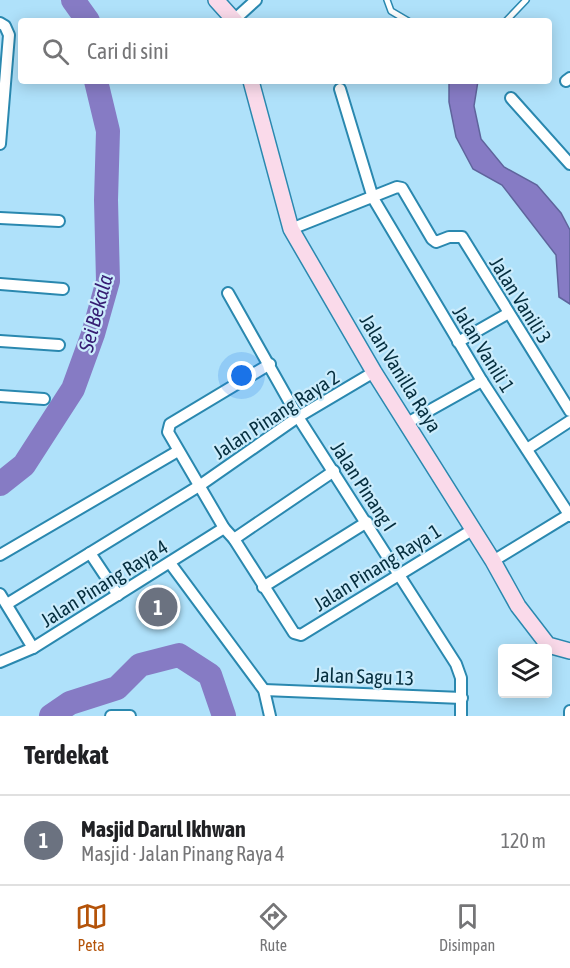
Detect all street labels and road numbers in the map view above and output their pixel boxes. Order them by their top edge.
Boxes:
street label: Jalan Vanili 3 [485,253,557,347]
street label: Jalan Vanili 1 [448,302,520,396]
street label: Jalan Vanilla Raya [356,310,446,436]
street label: Jalan Pinang Raya 2 [209,365,343,463]
street label: Jalan Pinang I [327,437,401,535]
street label: Jalan Pinang Raya 1 [309,519,445,615]
street label: Jalan Pinang Raya 4 [36,535,172,631]
street label: Jalan Sagu 13 [314,663,414,689]

